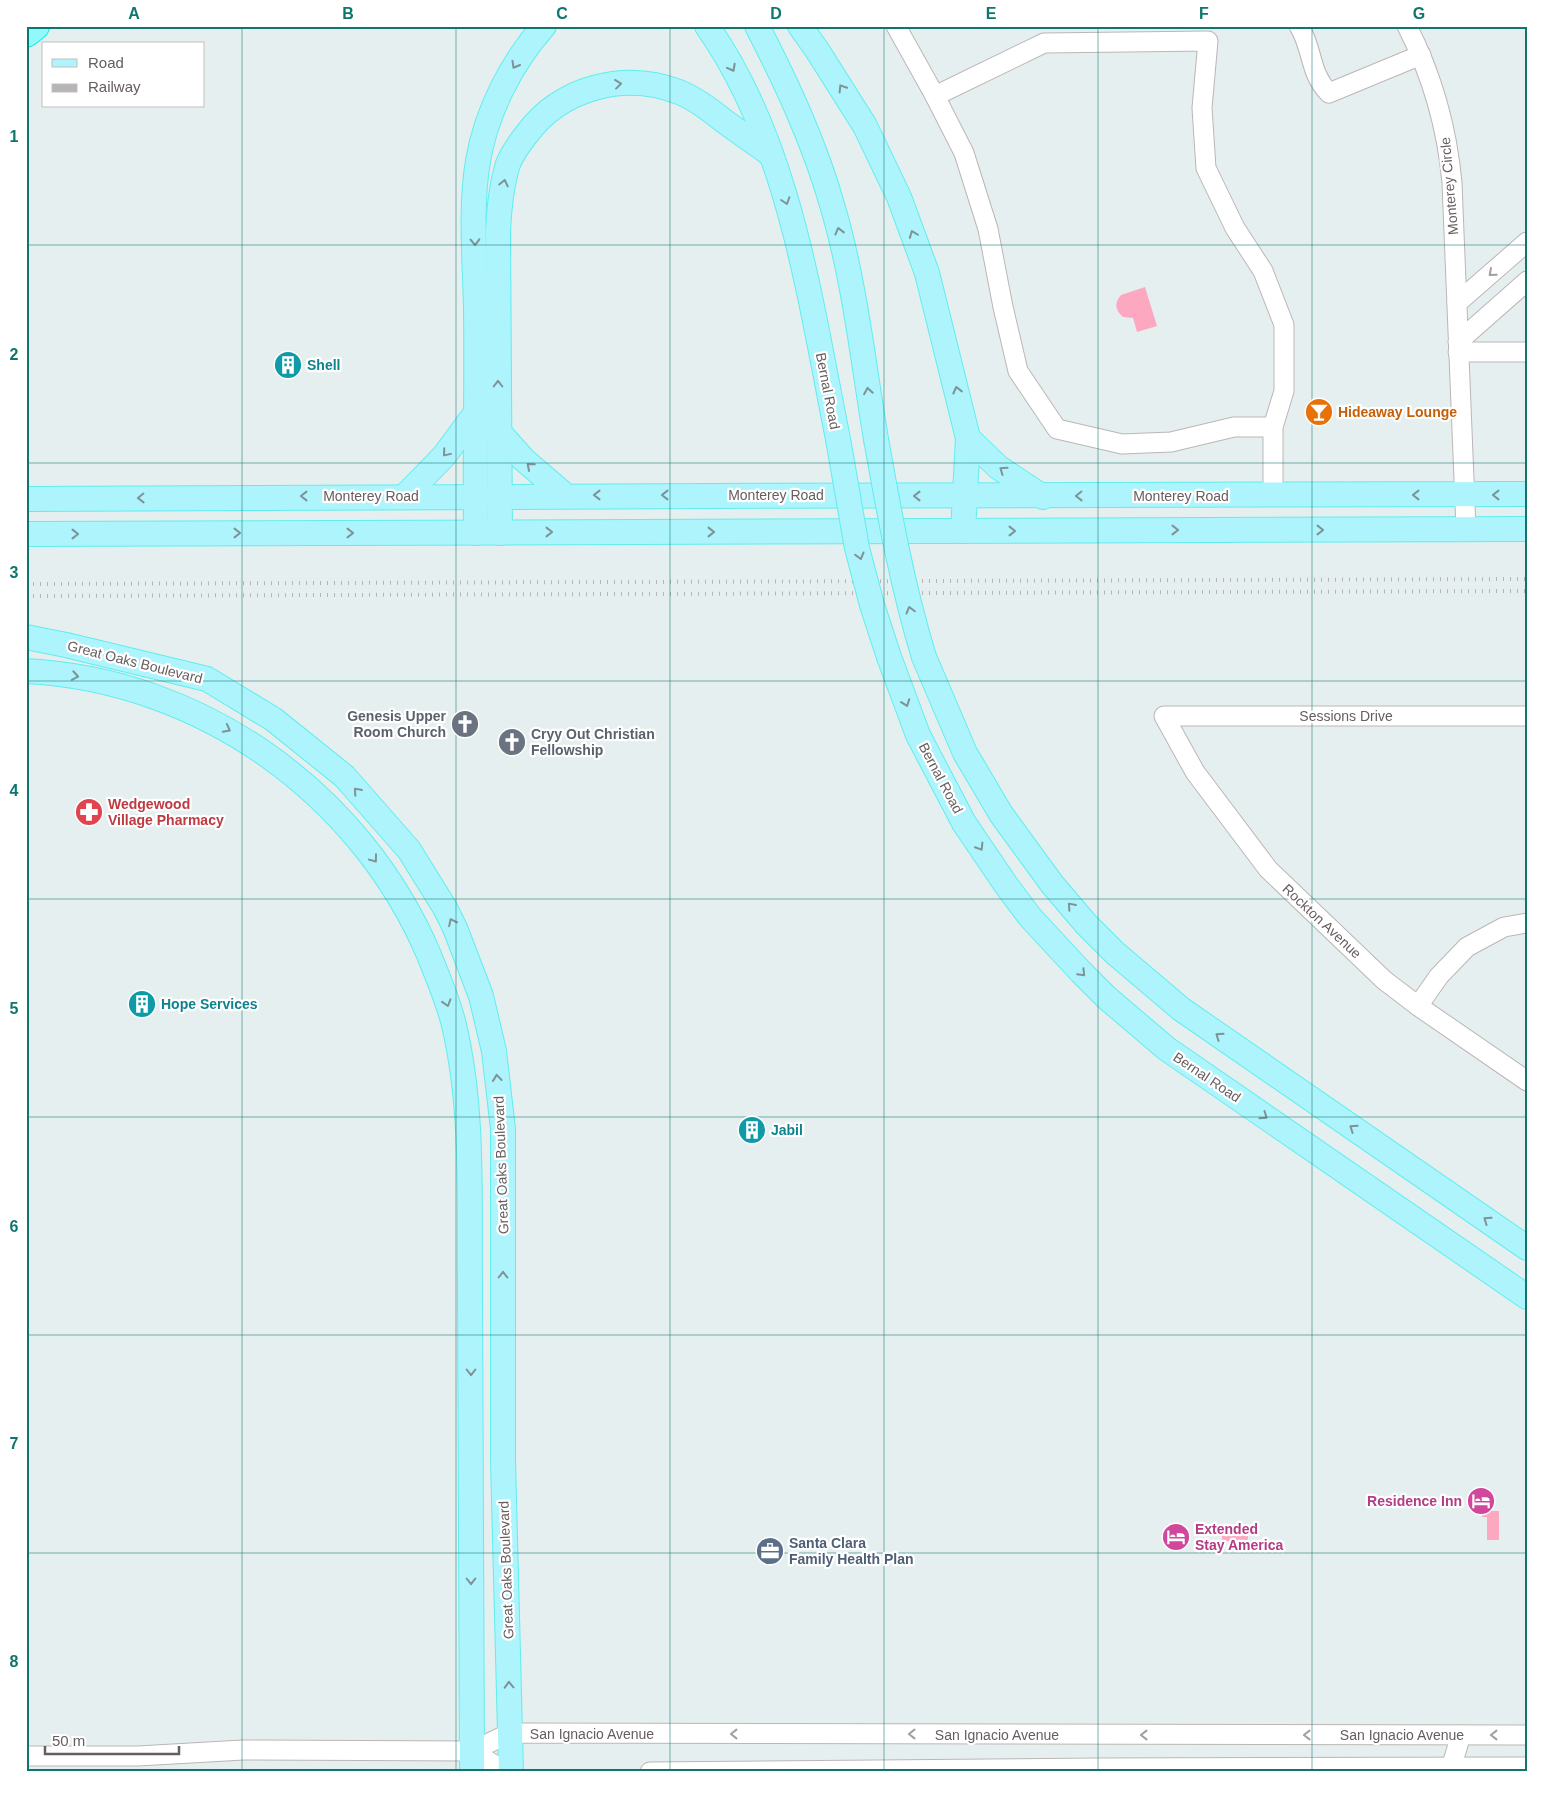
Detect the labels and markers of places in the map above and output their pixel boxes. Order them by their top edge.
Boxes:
building icon: Shell [273,350,303,380]
place label: Shell [307,357,340,373]
bar icon: Hideaway Lounge [1304,397,1334,427]
place label: Hideaway Lounge [1338,404,1457,420]
place label: Genesis Upper Room Church [347,708,447,740]
church icon: Genesis Upper Room Church [450,709,480,739]
place label: Cryy Out Christian Fellowship [531,726,655,758]
church icon: Cryy Out Christian Fellowship [497,727,527,757]
place label: Wedgewood Village Pharmacy [108,796,224,828]
pharmacy icon: Wedgewood Village Pharmacy [74,797,104,827]
building icon: Hope Services [127,989,157,1019]
place label: Hope Services [161,996,258,1012]
building icon: Jabil [737,1115,767,1145]
place label: Jabil [771,1122,803,1138]
hotel icon: Residence Inn [1466,1486,1496,1516]
place label: Residence Inn [1367,1493,1462,1509]
place label: Extended Stay America [1195,1521,1283,1553]
hotel icon: Extended Stay America [1161,1522,1191,1552]
place label: Santa Clara Family Health Plan [789,1535,913,1567]
office icon: Santa Clara Family Health Plan [755,1536,785,1566]

